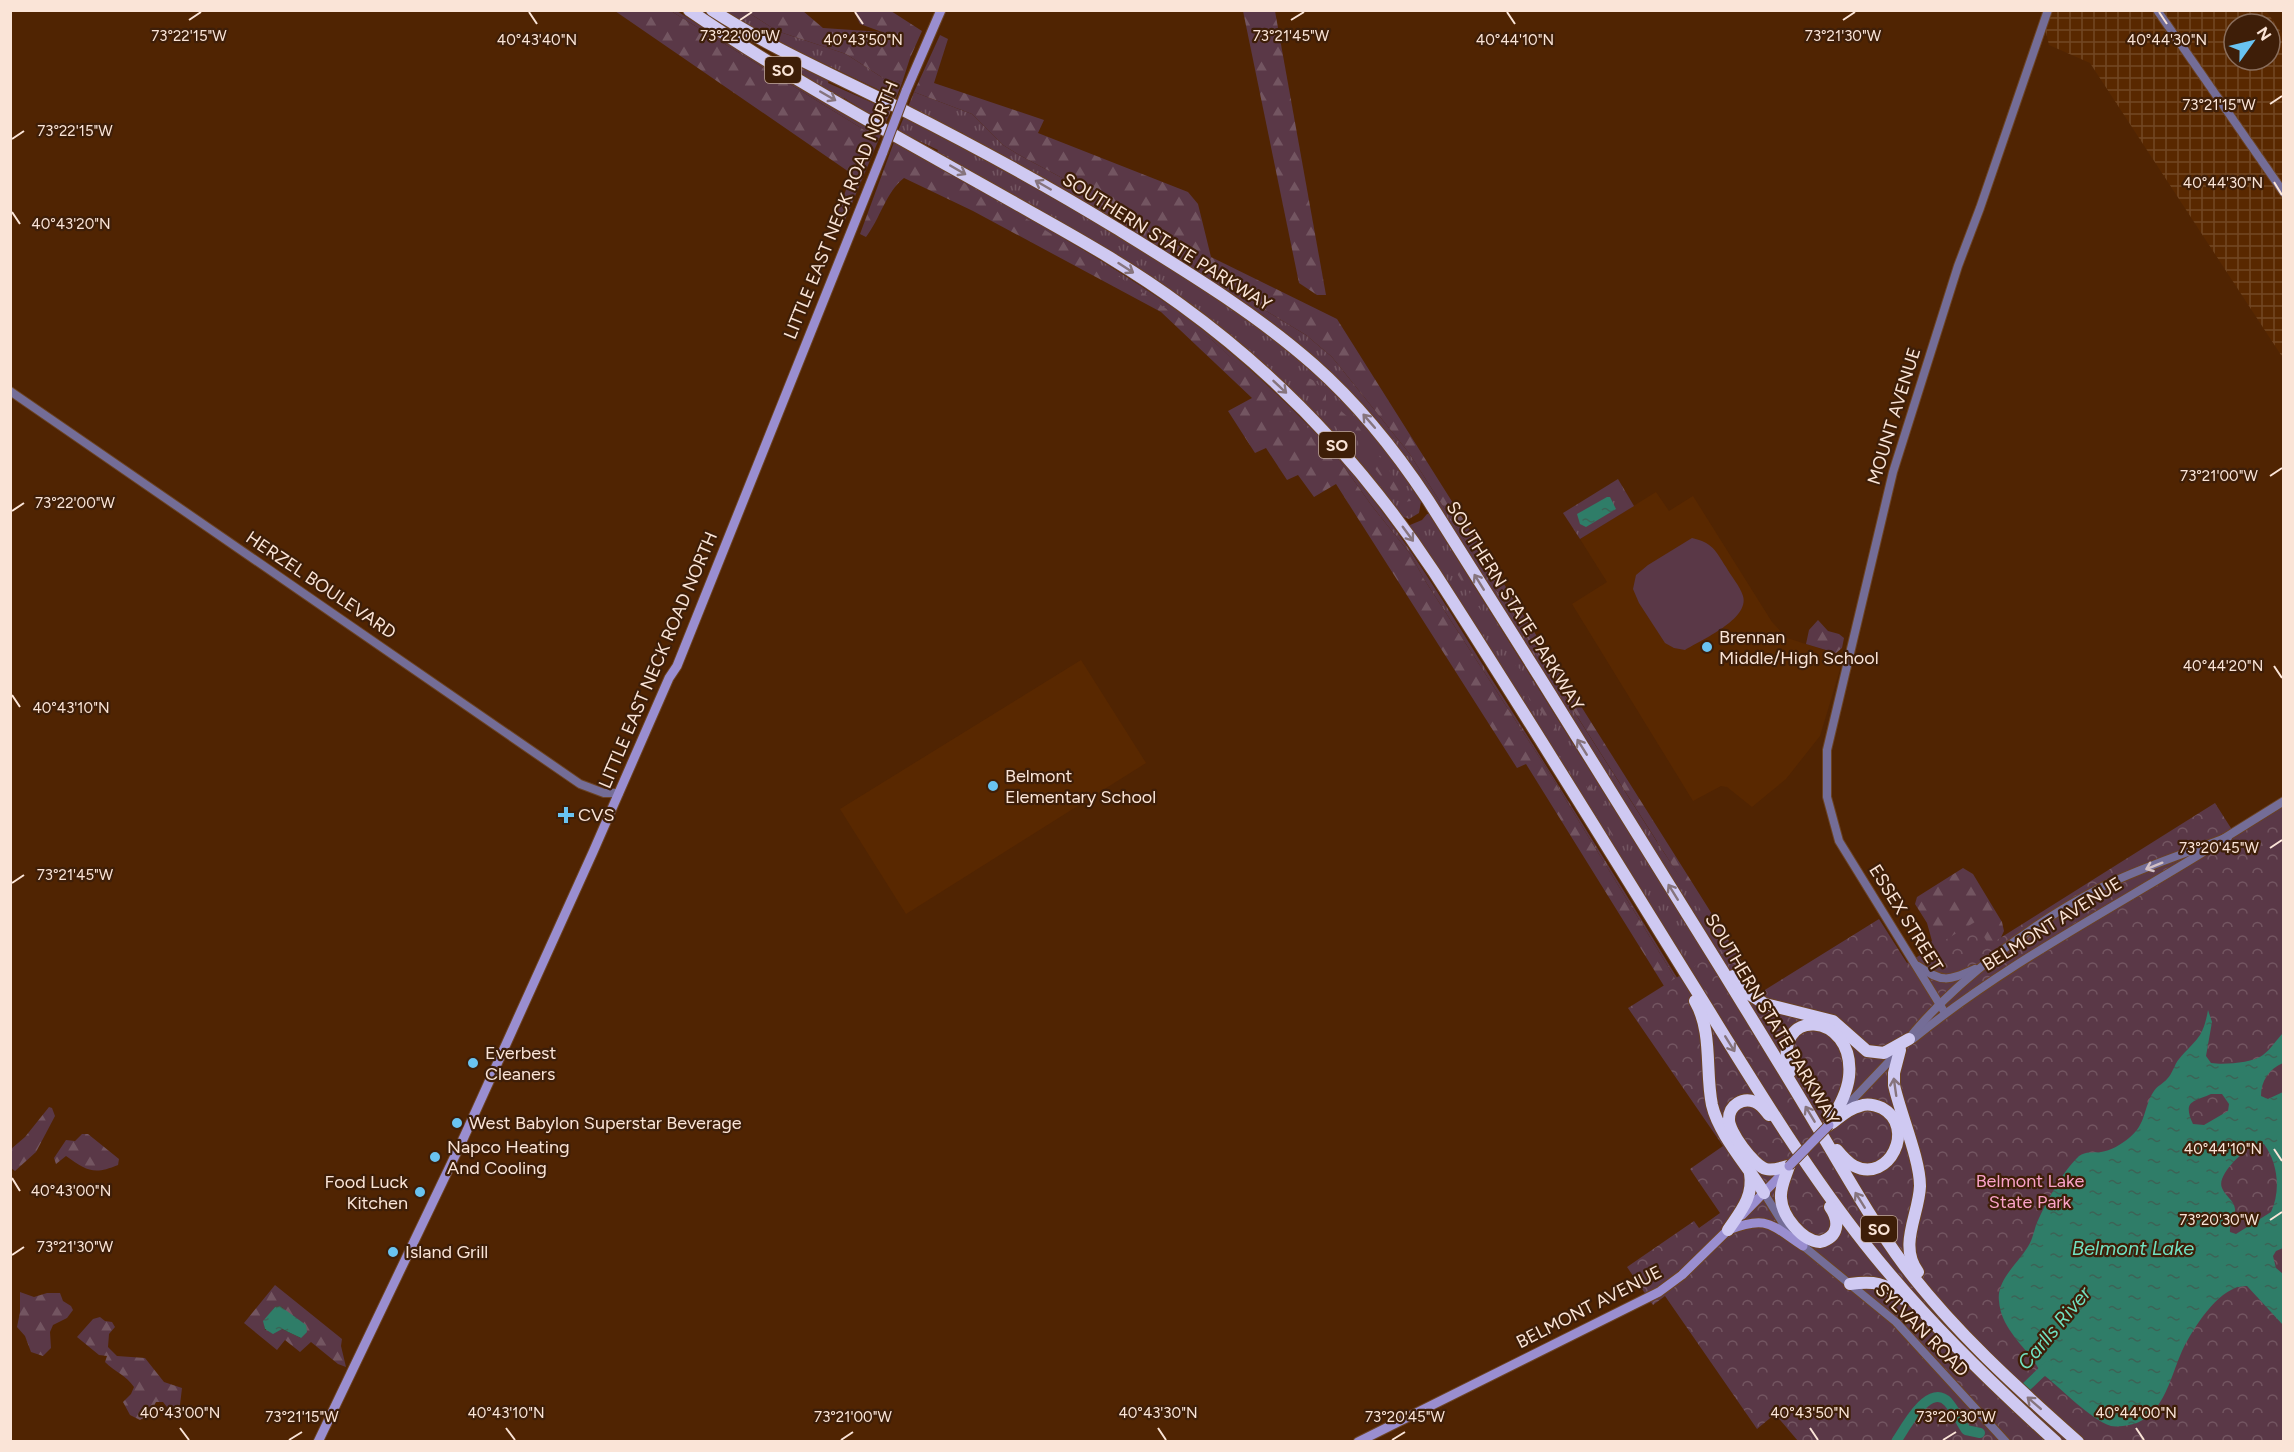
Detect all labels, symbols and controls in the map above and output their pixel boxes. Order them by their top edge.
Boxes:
north arrow [2222,12,2282,72]
text: N [2253,23,2275,44]
text: 73°22'15"W [151,27,227,45]
text: 73°22'00"W [700,27,781,45]
text: 73°21'45"W [1253,27,1330,45]
text: 73°21'30"W [1805,27,1882,45]
text: 40°43'40"N [497,31,577,49]
text: 40°43'50"N [823,31,903,49]
text: 40°44'10"N [1476,31,1554,49]
text: 40°44'30"N [2127,31,2207,49]
road number: SO [765,57,801,83]
street label: LITTLE EAST NECK ROAD NORTH [779,78,903,342]
one-way arrow [819,90,836,102]
text: 73°21'15"W [2182,96,2256,114]
text: 73°22'15"W [37,122,113,140]
one-way arrow [948,165,966,176]
street label: SOUTHERN STATE PARKWAY [1058,168,1276,316]
text: 40°44'30"N [2183,174,2263,192]
one-way arrow [1035,178,1052,190]
text: 40°43'20"N [31,215,111,233]
one-way arrow [1117,262,1134,274]
street label: MOUNT AVENUE [1863,345,1925,487]
one-way arrow [1272,380,1287,394]
one-way arrow [1363,413,1376,429]
road number: SO [1319,432,1355,458]
text: 73°21'00"W [2180,467,2258,485]
text: 73°22'00"W [35,494,116,512]
street label: SOUTHERN STATE PARKWAY [1441,497,1589,715]
one-way arrow [1402,525,1414,541]
street label: HERZEL BOULEVARD [242,526,400,644]
street label: LITTLE EAST NECK ROAD NORTH [594,528,722,792]
one-way arrow [1473,574,1485,591]
place label: Brennan Middle/High School [1719,626,1879,669]
marker: Brennan Middle/High School [1700,640,1714,654]
text: 40°44'20"N [2183,657,2263,675]
text: 40°43'10"N [32,699,110,717]
one-way arrow [1576,739,1588,756]
place label: Belmont Elementary School [1005,765,1156,808]
marker: Belmont Elementary School [986,779,1000,793]
place label: CVS [578,804,615,826]
marker: CVS [559,808,573,822]
text: 73°20'45"W [2179,839,2260,857]
street label: ESSEX STREET [1864,860,1948,976]
one-way arrow [2145,861,2164,872]
text: 73°21'45"W [37,866,114,884]
street label: BELMONT AVENUE [1978,872,2126,976]
one-way arrow [1666,884,1678,901]
street label: SOUTHERN STATE PARKWAY [1700,909,1844,1129]
one-way arrow [1724,1035,1736,1052]
place label: Everbest Cleaners [485,1042,556,1085]
marker: Everbest Cleaners [466,1056,480,1070]
one-way arrow [1890,1078,1901,1097]
one-way arrow [1803,1106,1815,1123]
place label: West Babylon Superstar Beverage [469,1112,742,1134]
marker: West Babylon Superstar Beverage [450,1116,464,1130]
place label: Napco Heating And Cooling [447,1136,570,1179]
text: 40°44'10"N [2184,1140,2262,1158]
marker: Napco Heating And Cooling [428,1150,442,1164]
park label: Belmont Lake State Park [1976,1170,2085,1213]
place label: Food Luck Kitchen [325,1171,408,1214]
text: 40°43'00"N [31,1182,111,1200]
marker: Food Luck Kitchen [413,1185,427,1199]
one-way arrow [1854,1192,1866,1209]
text: 73°20'30"W [2179,1211,2259,1229]
road number: SO [1861,1216,1897,1242]
water label: Belmont Lake [2072,1236,2194,1260]
text: 73°21'30"W [37,1238,114,1256]
place label: Island Grill [405,1241,488,1263]
marker: Island Grill [386,1245,400,1259]
street label: BELMONT AVENUE [1513,1261,1665,1353]
street label: SYLVAN ROAD [1871,1279,1973,1381]
water label: Carlls River [2012,1281,2097,1375]
one-way arrow [2027,1396,2042,1410]
text: 40°43'00"N [140,1404,220,1422]
text: 40°43'10"N [467,1404,545,1422]
text: 40°43'30"N [1118,1404,1198,1422]
text: 40°43'50"N [1770,1404,1850,1422]
text: 40°44'00"N [2095,1404,2177,1422]
text: 73°21'15"W [265,1408,339,1426]
text: 73°21'00"W [814,1408,892,1426]
text: 73°20'45"W [1365,1408,1446,1426]
text: 73°20'30"W [1916,1408,1996,1426]

